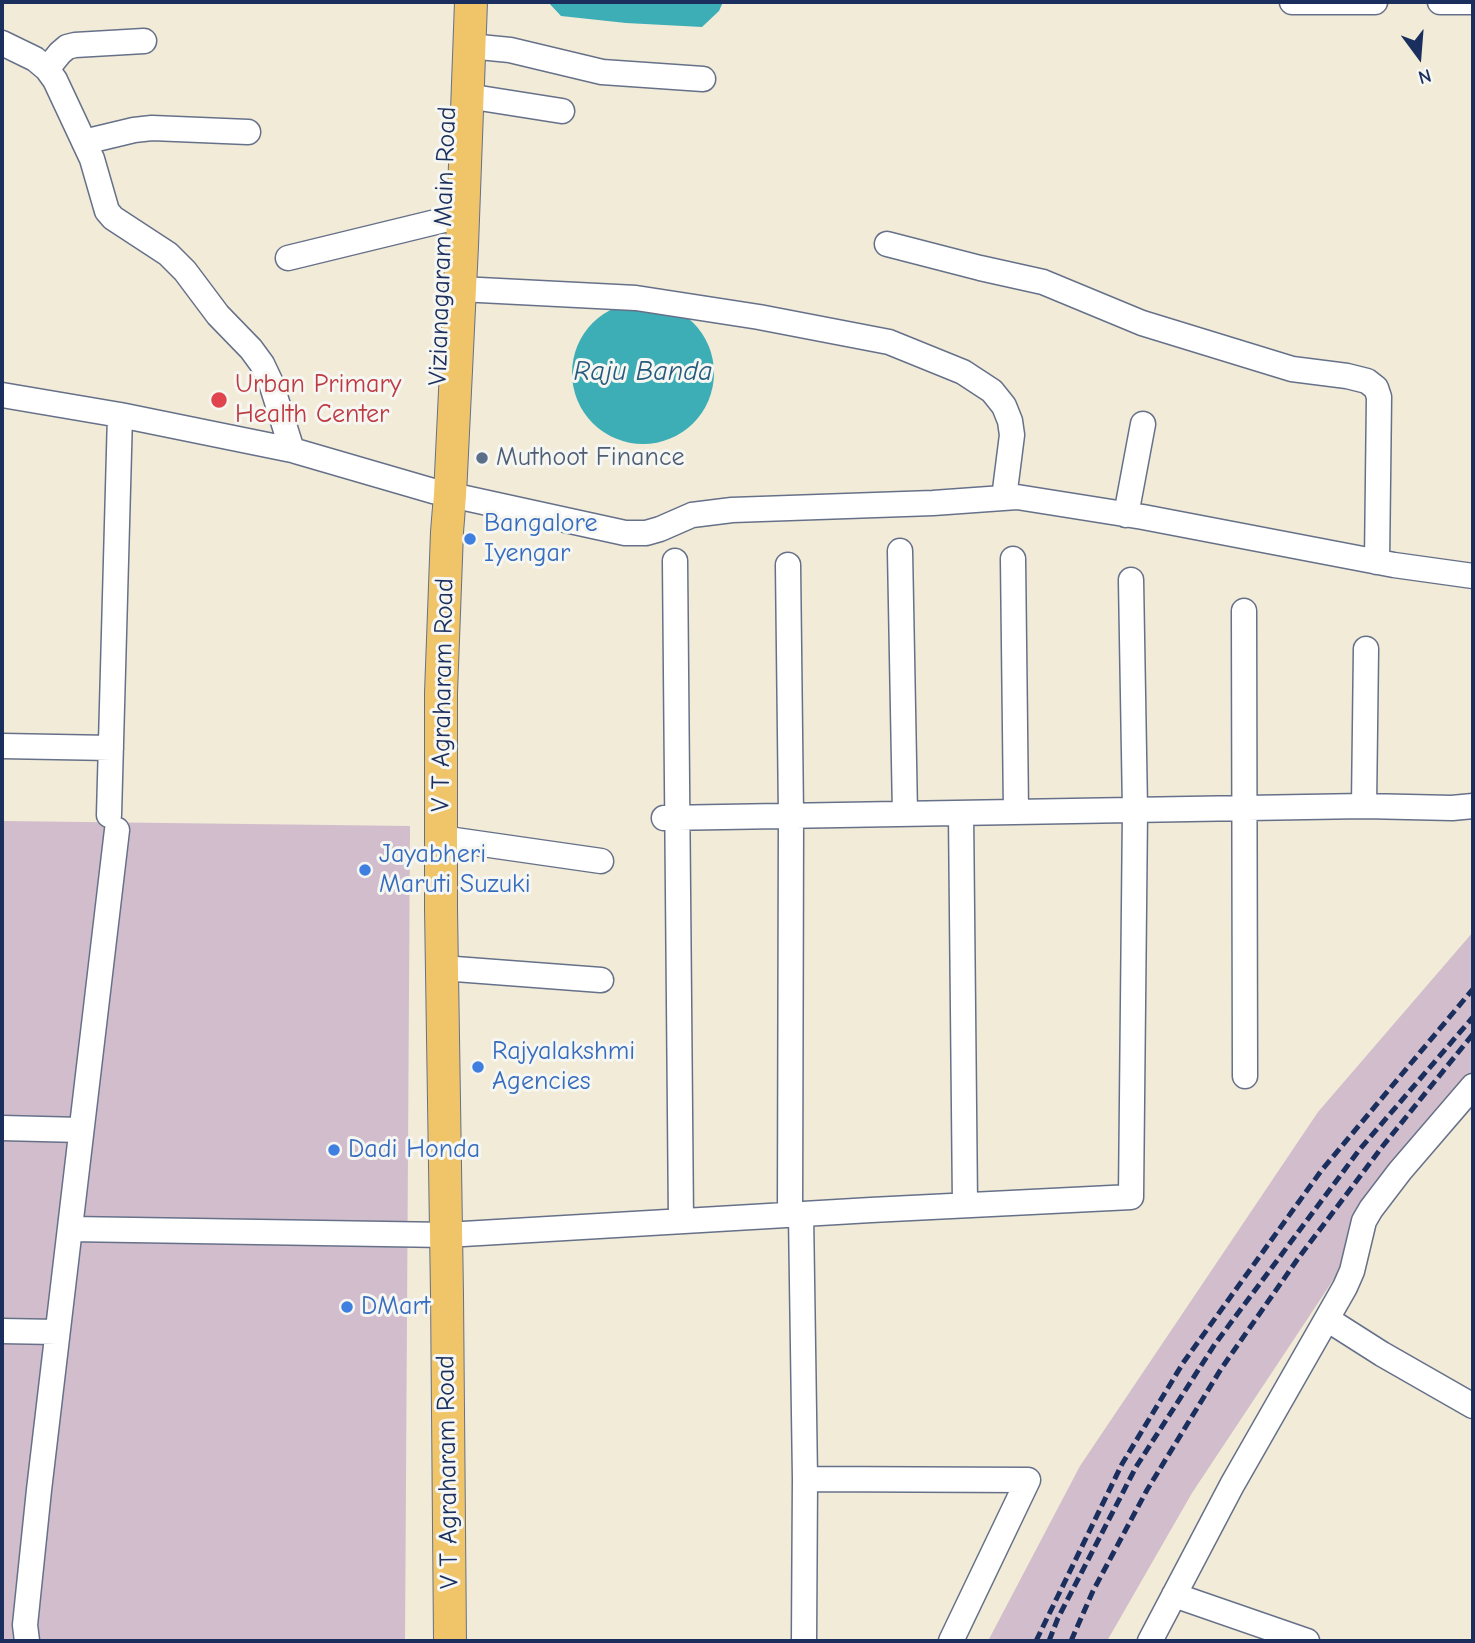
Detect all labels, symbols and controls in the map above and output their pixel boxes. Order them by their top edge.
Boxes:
north arrow [1384,21,1454,91]
text: N [1416,64,1434,88]
street label: Vizianagaram Main Road [423,106,463,386]
water label: Raju Banda [574,355,712,389]
place label: Urban Primary Health Center [235,369,401,430]
marker: Urban Primary Health Center [209,390,229,410]
place label: Muthoot Finance [496,442,684,474]
marker: Muthoot Finance [474,450,490,466]
place label: Bangalore Iyengar [484,508,597,570]
marker: Bangalore Iyengar [462,531,478,547]
street label: V T Agraharam Road [425,578,461,812]
place label: Jayabheri Maruti Suzuki [379,839,531,900]
marker: Jayabheri Maruti Suzuki [357,862,373,878]
place label: Rajyalakshmi Agencies [492,1036,635,1098]
marker: Rajyalakshmi Agencies [470,1059,486,1075]
place label: Dadi Honda [348,1134,480,1166]
marker: Dadi Honda [326,1142,342,1158]
place label: DMart [361,1291,430,1323]
marker: DMart [339,1299,355,1315]
street label: V T Agraharam Road [430,1355,466,1589]

